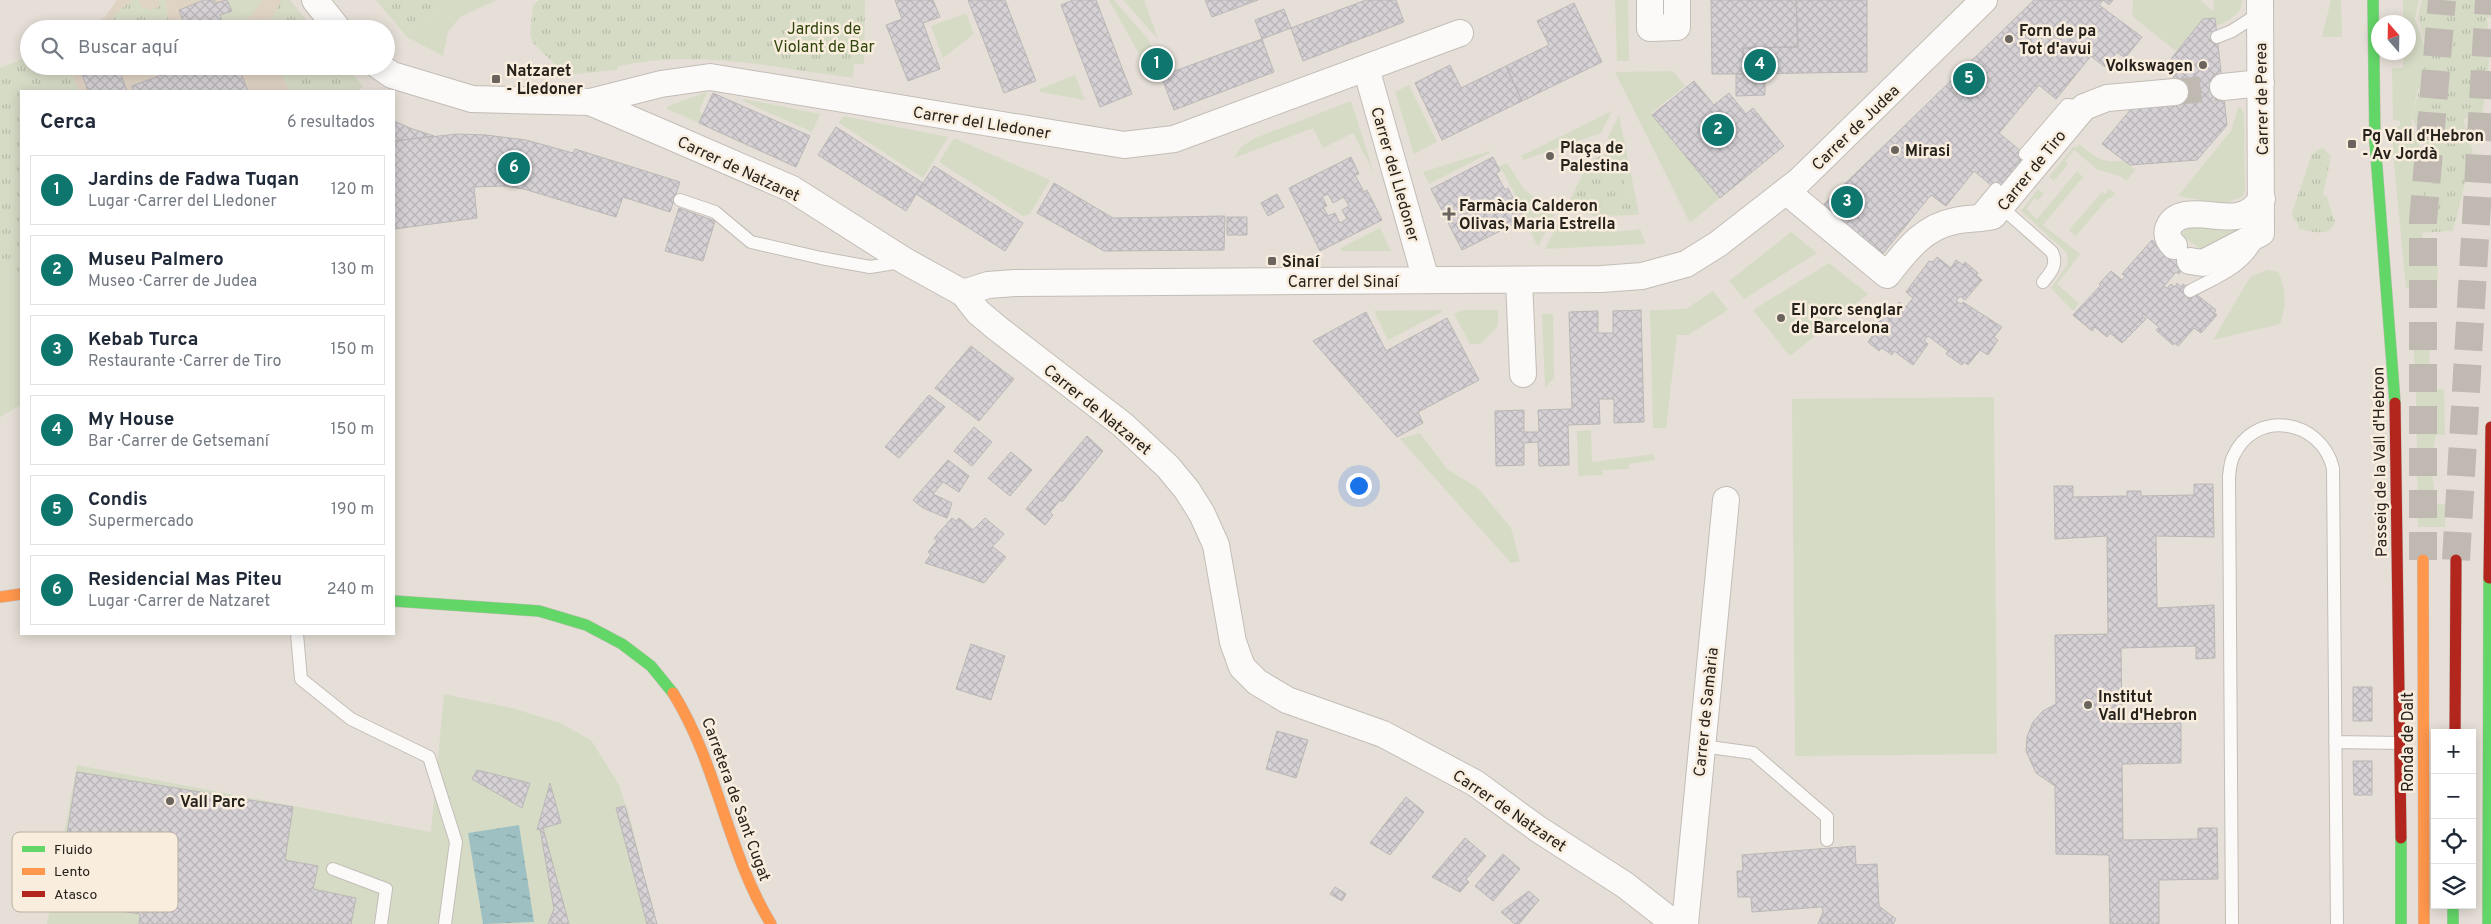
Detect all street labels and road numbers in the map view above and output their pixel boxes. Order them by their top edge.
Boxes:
street label: Carrer de Perea [2252,42,2274,155]
street label: Carrer de Judea [1808,81,1905,175]
street label: Carrer del Lledoner [911,103,1052,145]
street label: Carrer del Lledoner [1365,105,1423,244]
street label: Carrer de Tiro [1994,127,2071,216]
street label: Carrer de Natzaret [674,133,803,207]
street label: Carrer del Sinaí [1288,273,1400,293]
street label: Carrer de Natzaret [1039,361,1155,460]
street label: Passeig de la Vall d'Hebron [2369,367,2393,557]
street label: Carrer de Samària [1690,646,1724,778]
street label: Ronda de Dalt [2399,692,2419,792]
street label: Carretera de Sant Cugat [696,715,774,884]
street label: Carrer de Natzaret [1448,766,1570,857]

